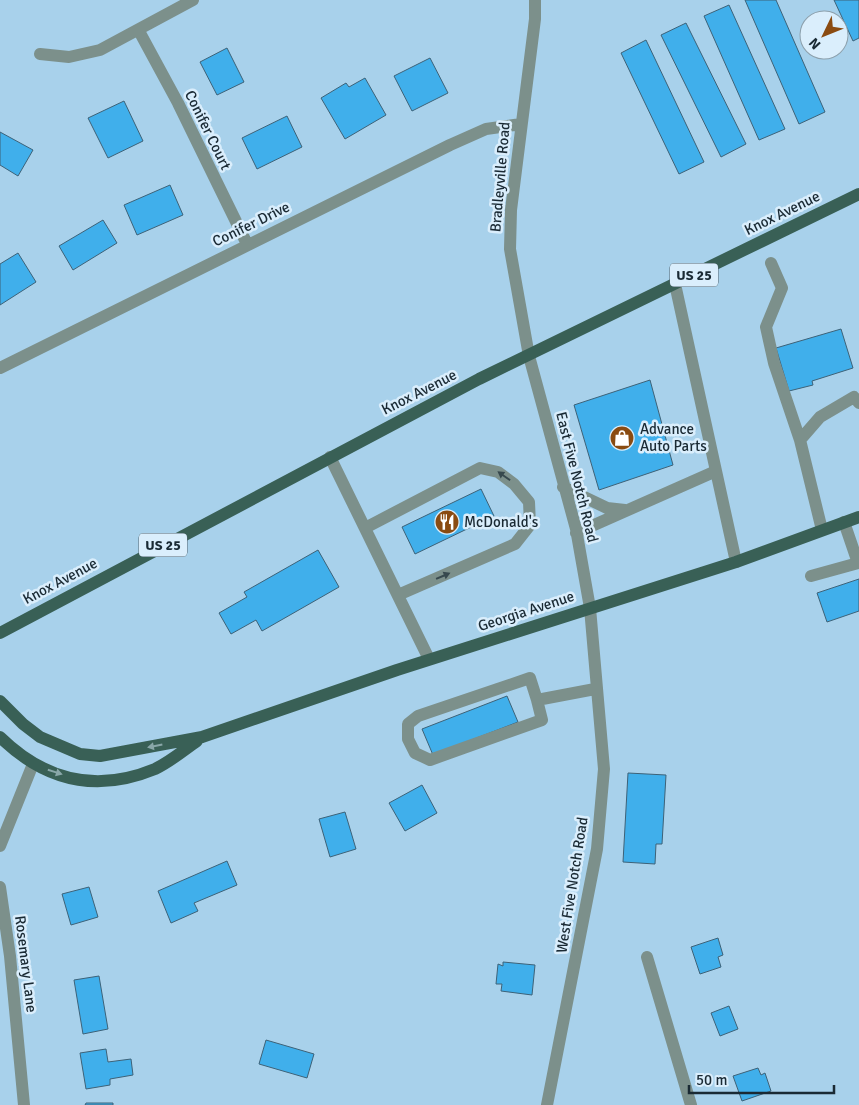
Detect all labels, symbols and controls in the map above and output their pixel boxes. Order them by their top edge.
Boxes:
north arrow [799,10,849,60]
text: N [805,34,824,53]
street label: Conifer Court [181,87,235,173]
street label: Bradleyville Road [486,121,514,233]
street label: Knox Avenue [741,187,823,239]
street label: Conifer Drive [209,198,293,250]
road number: US 25 [670,264,718,286]
street label: Knox Avenue [378,365,460,419]
street label: East Five Notch Road [552,410,602,544]
place label: Advance Auto Parts [640,420,707,455]
shop icon: Advance Auto Parts [609,425,635,451]
one-way arrow [497,471,510,481]
restaurant icon: McDonald's [434,509,460,535]
place label: McDonald's [464,513,539,531]
road number: US 25 [139,534,187,556]
street label: Knox Avenue [20,554,100,608]
one-way arrow [436,571,450,579]
street label: Georgia Avenue [476,587,576,635]
one-way arrow [147,742,162,750]
one-way arrow [48,769,63,777]
street label: West Five Notch Road [552,816,592,954]
street label: Rosemary Lane [11,915,41,1013]
scale bar [689,1062,834,1094]
text: 50 m [696,1071,727,1089]

